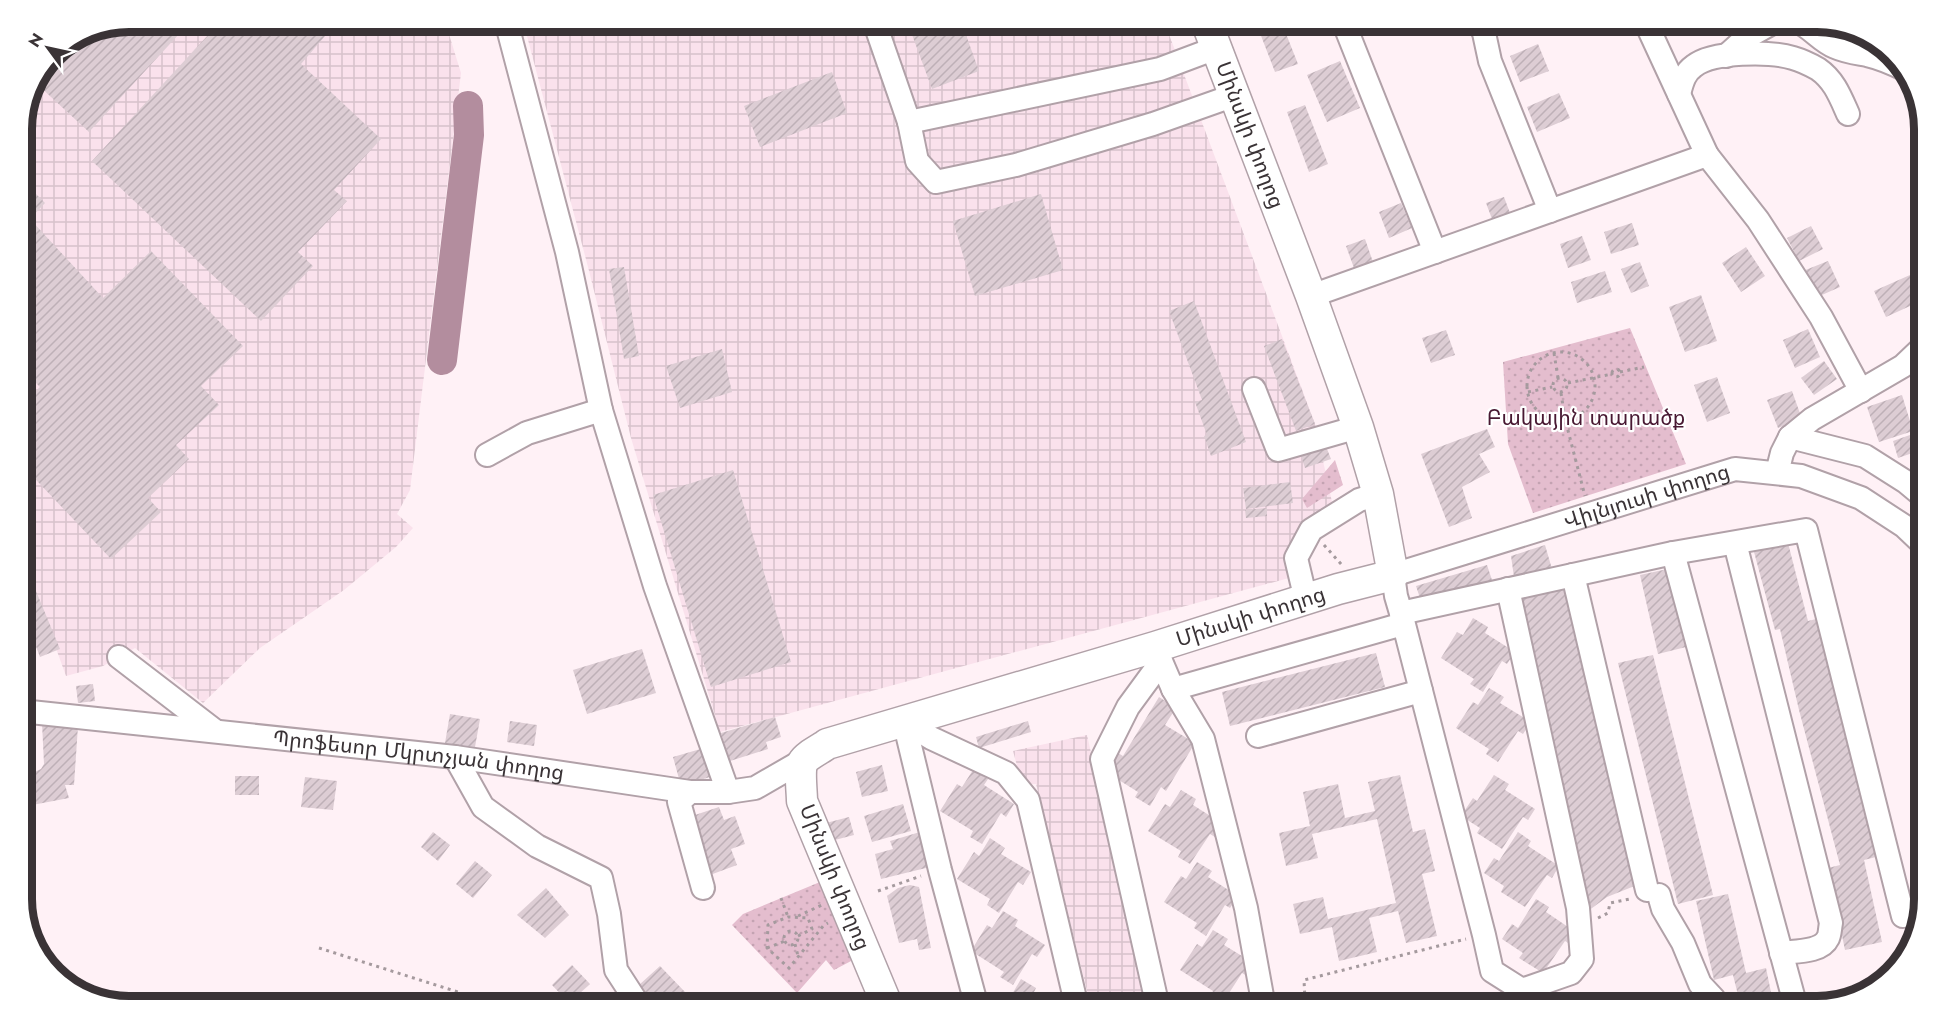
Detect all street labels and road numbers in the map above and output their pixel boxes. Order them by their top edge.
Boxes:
street label: Մինսկի փողոց [1208,57,1292,213]
street label: Վիլնյուսի փողոց [1560,457,1734,536]
street label: Մինսկի փողոց [1172,579,1329,654]
street label: Պրոֆեսոր Մկրտչյան փողոց [271,723,566,788]
street label: Մինսկի փողոց [792,799,878,955]

